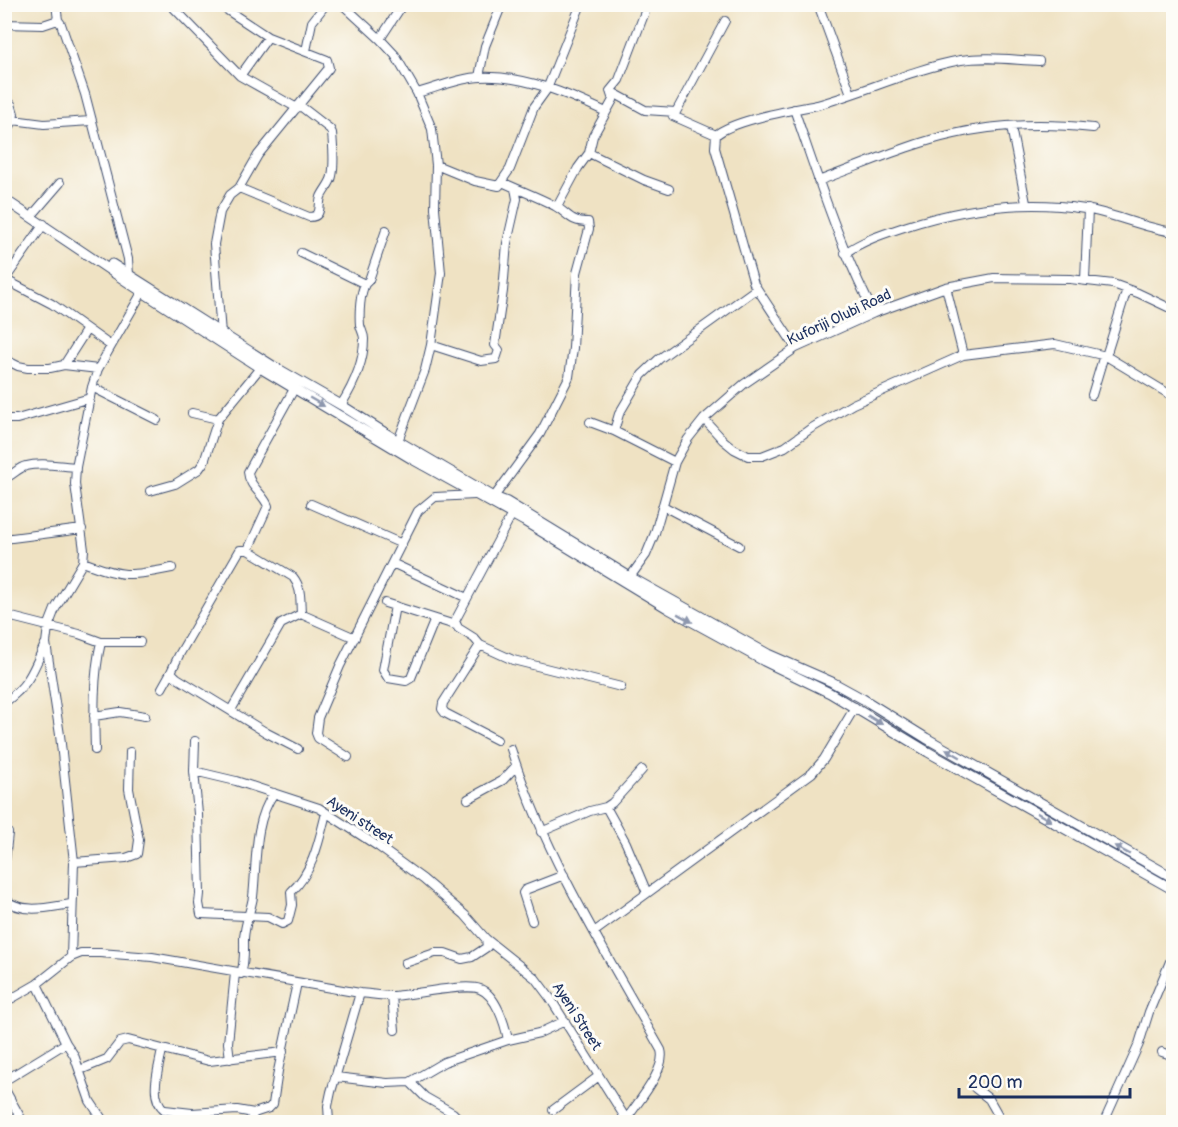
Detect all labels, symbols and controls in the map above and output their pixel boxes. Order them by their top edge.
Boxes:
street label: Kuforiji Olubi Road [784,285,894,350]
one-way arrow [309,397,325,408]
one-way arrow [676,613,693,623]
one-way arrow [867,714,883,725]
one-way arrow [944,748,961,758]
street label: Ayeni street [323,792,397,849]
one-way arrow [1036,812,1052,823]
one-way arrow [1114,845,1131,855]
street label: Ayeni Street [547,979,606,1055]
scale bar [959,1061,1130,1099]
text: 200 m [968,1071,1023,1094]

